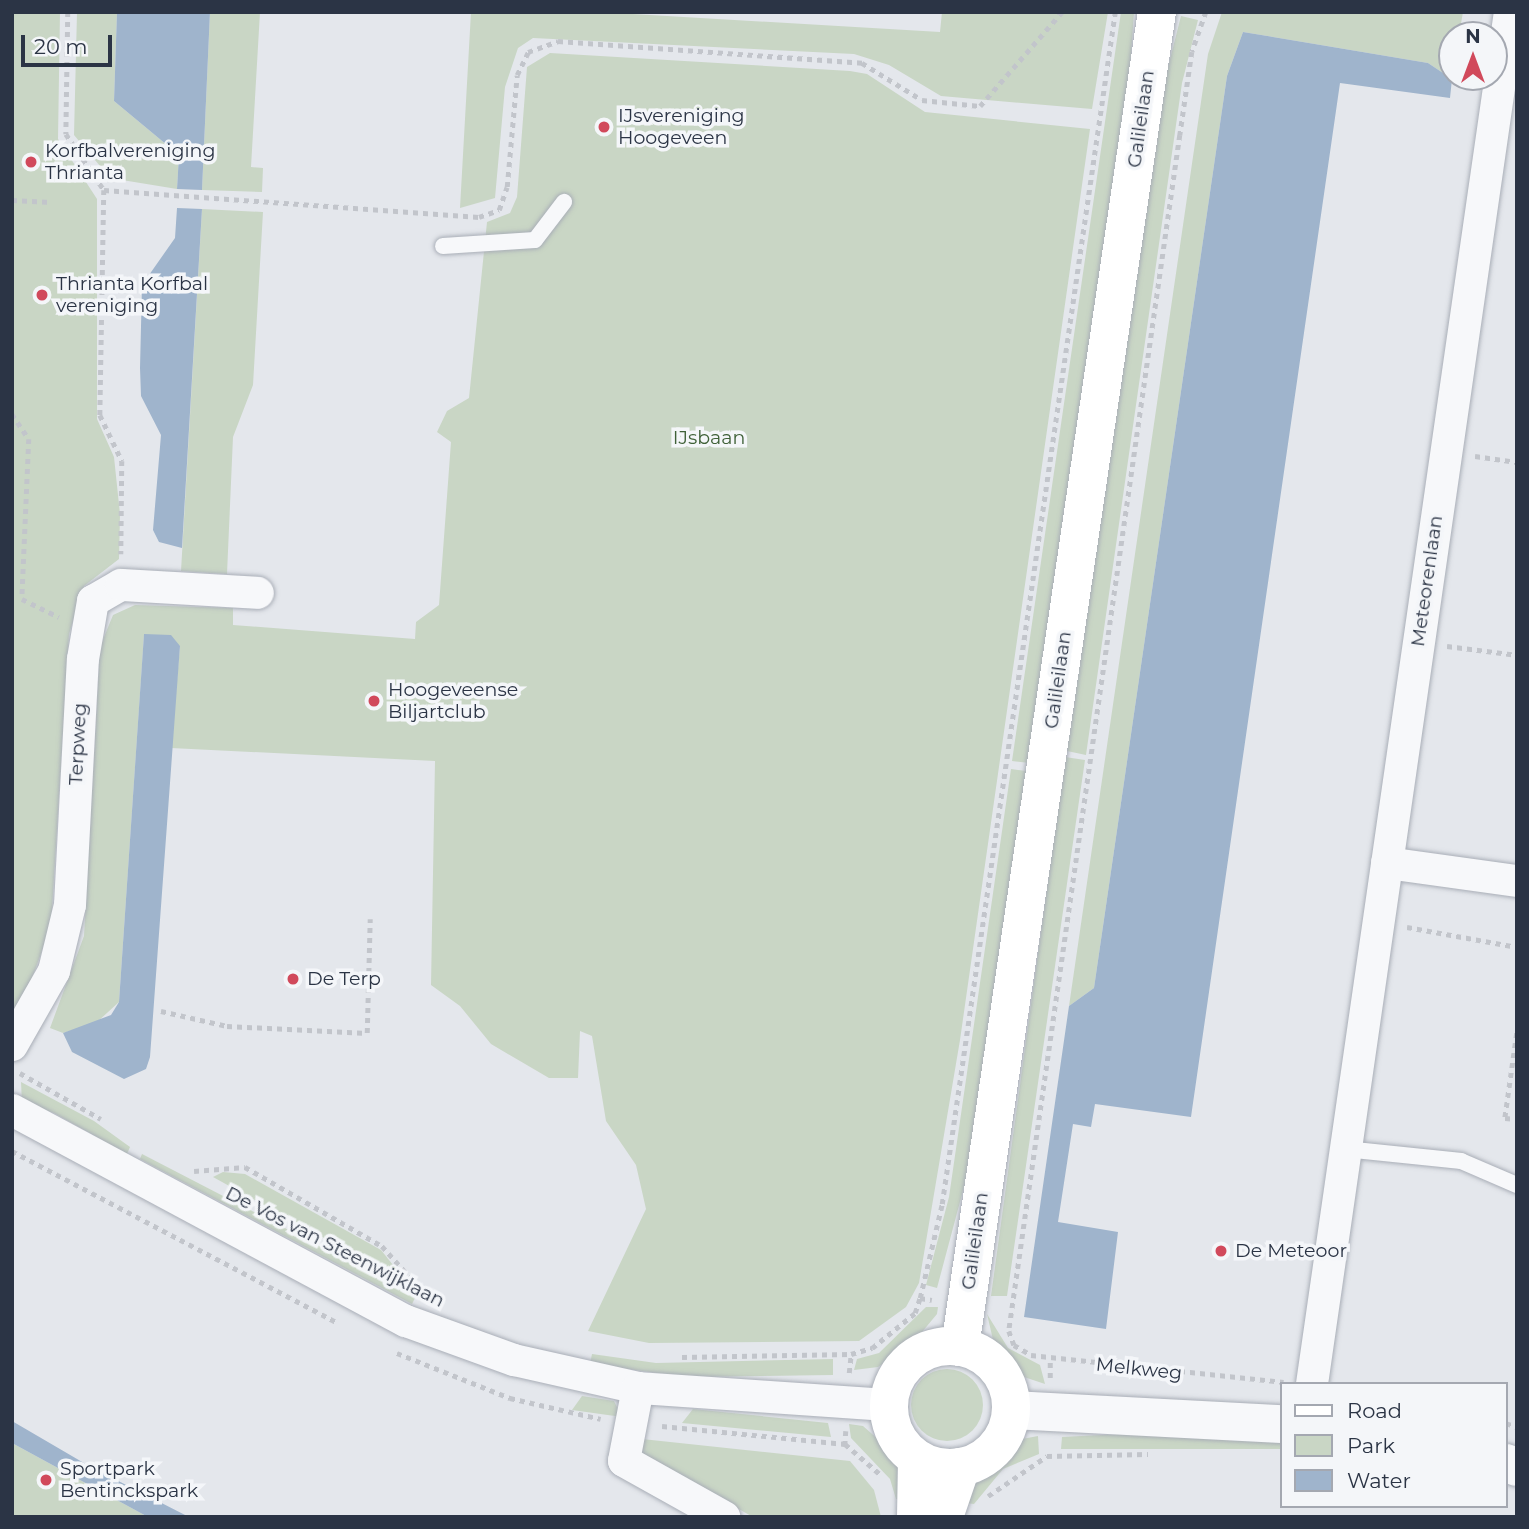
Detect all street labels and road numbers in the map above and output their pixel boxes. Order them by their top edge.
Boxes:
street label: Galileilaan [1123,69,1159,169]
street label: Meteorenlaan [1406,514,1448,648]
street label: Galileilaan [1040,630,1076,730]
street label: Terpweg [64,702,92,786]
street label: De Vos van Steenwijklaan [222,1182,448,1312]
street label: Galileilaan [957,1191,993,1291]
street label: Melkweg [1095,1353,1183,1385]

